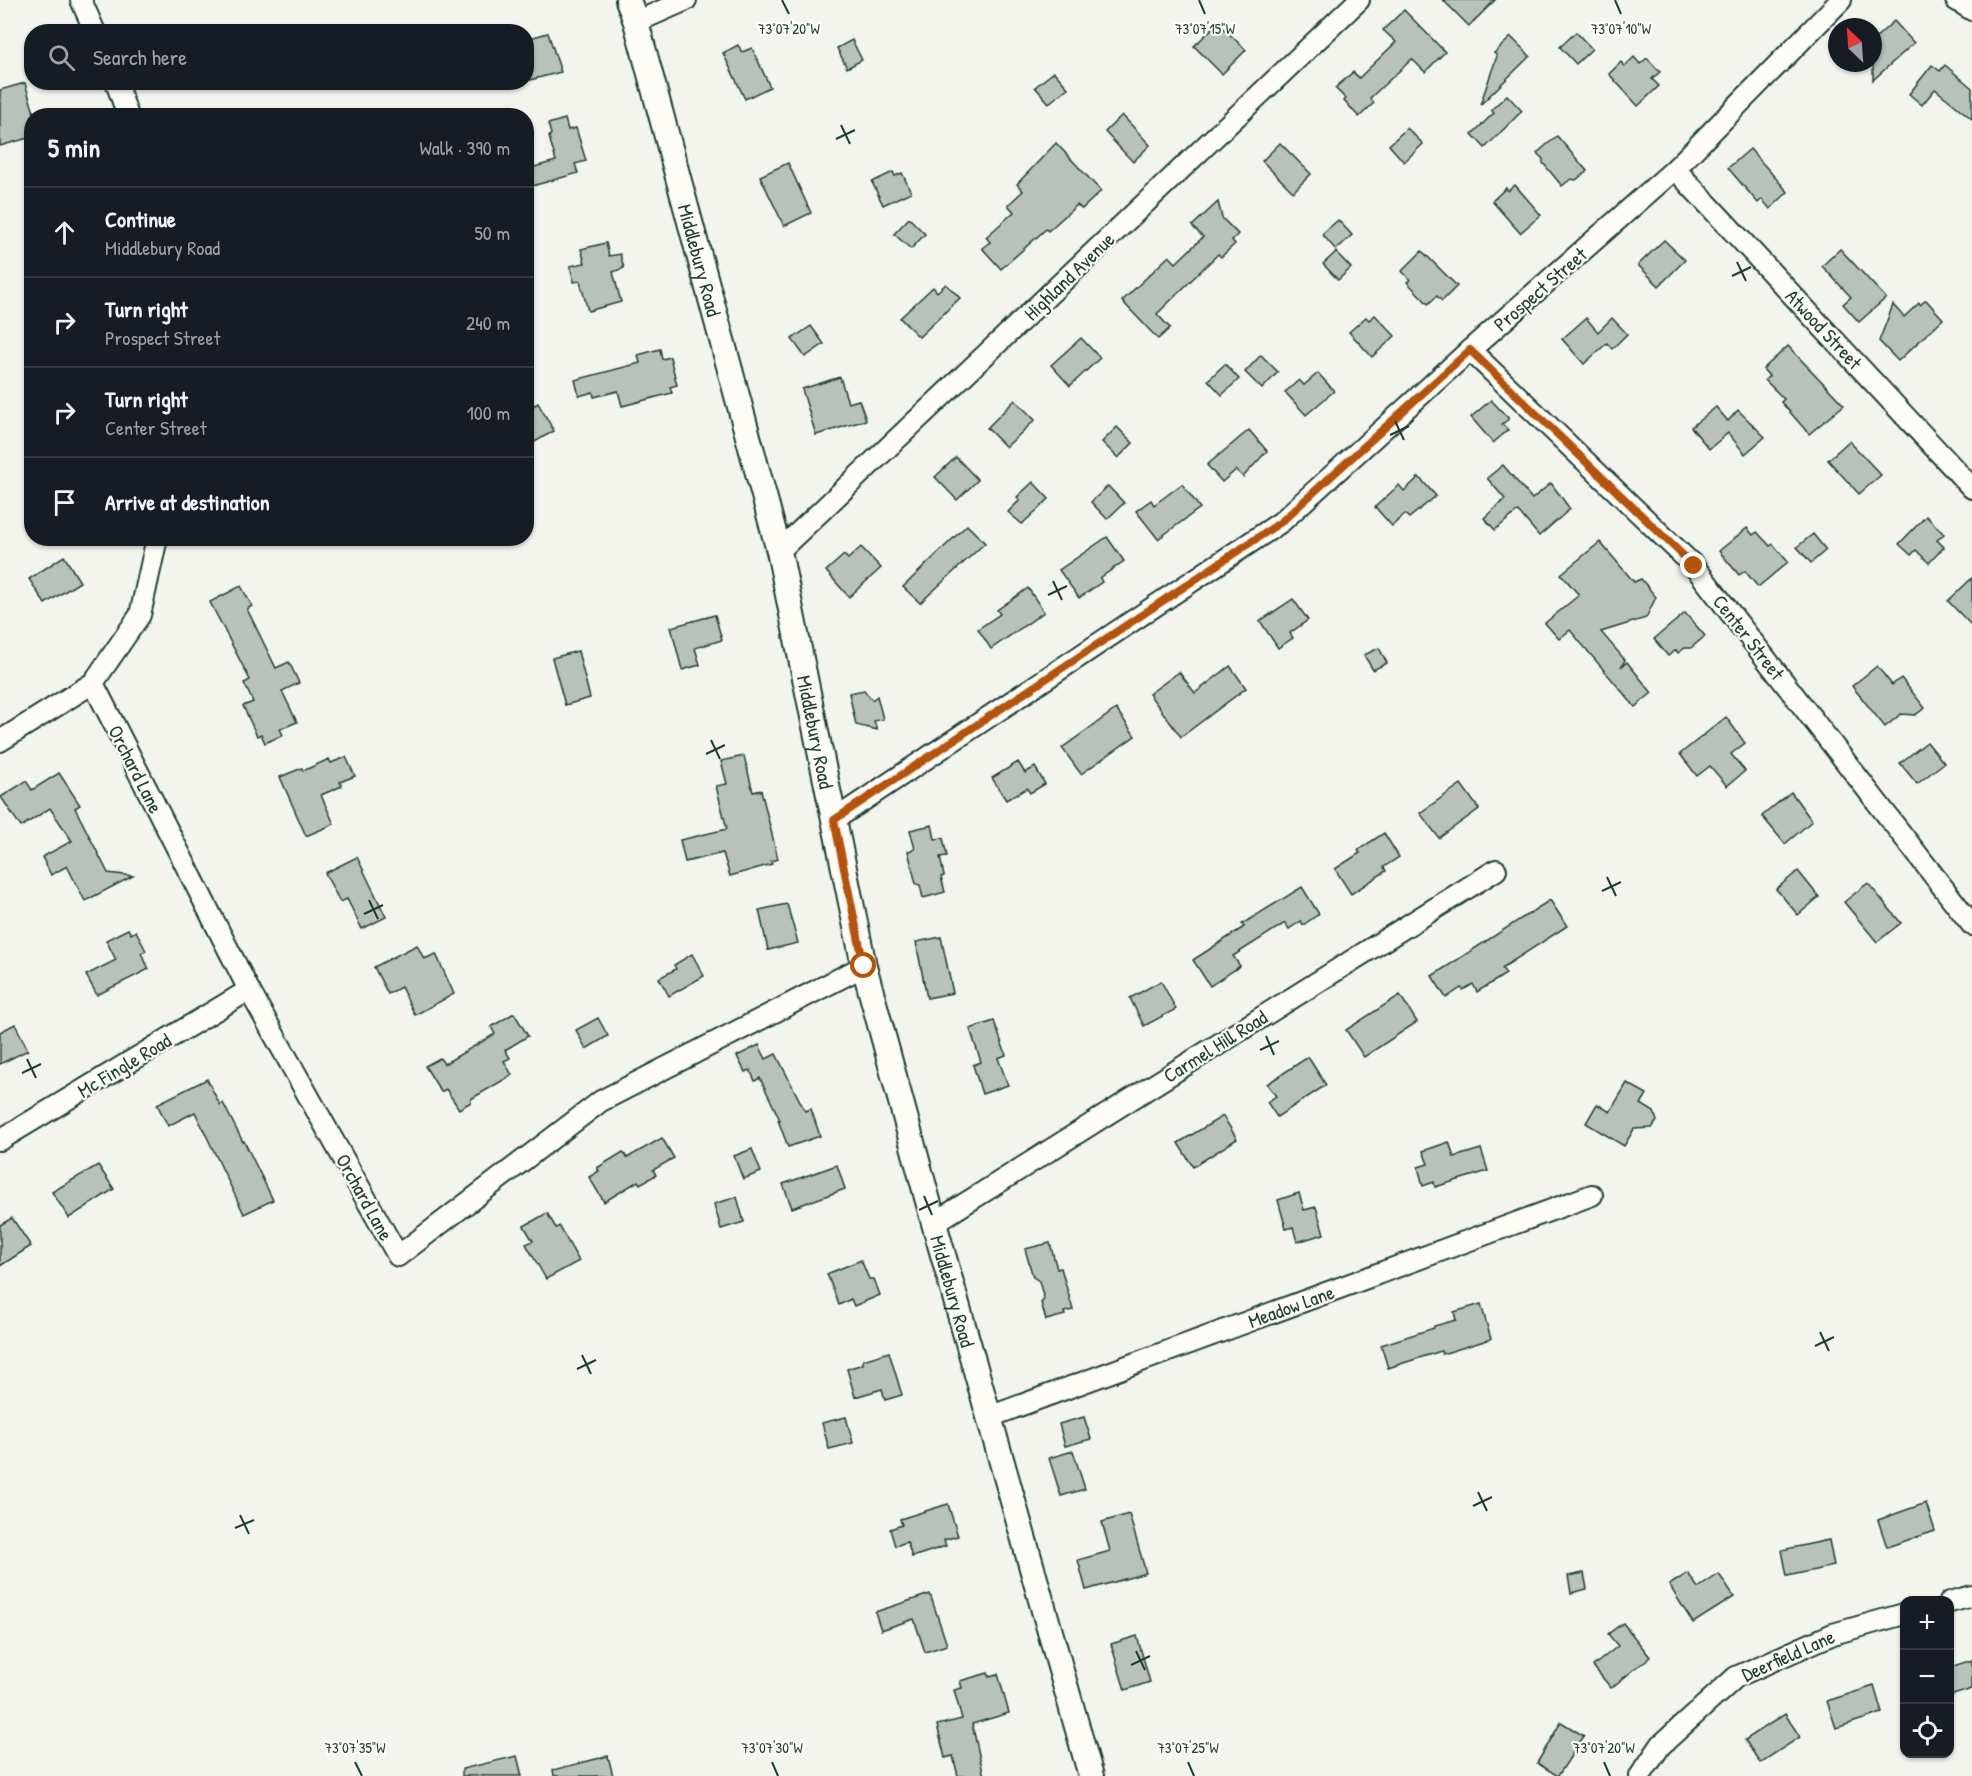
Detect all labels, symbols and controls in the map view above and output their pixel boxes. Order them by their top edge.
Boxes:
text: 73°07'20"W [758,18,821,39]
text: 73°07'15"W [1175,18,1236,39]
text: 73°07'10"W [1591,18,1652,39]
north arrow [1828,18,1882,72]
search box [24,24,534,90]
icon: search [45,41,78,74]
text: Search here [93,42,187,72]
text: 5 min [48,130,100,165]
text: Walk · 390 m [420,134,510,161]
street label: Middlebury Road [672,201,728,319]
text: Continue [105,204,176,234]
icon: ahead [48,216,81,249]
text: 50 m [474,219,510,246]
street label: Highland Avenue [1018,226,1120,326]
text: Middlebury Road [105,234,220,261]
street label: Prospect Street [1488,240,1593,337]
street label: Atwood Street [1780,283,1869,376]
text: Turn right [105,294,188,324]
icon: right [48,306,81,339]
text: 240 m [466,309,510,336]
text: Prospect Street [105,324,220,351]
text: Turn right [105,384,188,414]
icon: right [48,396,81,429]
text: 100 m [467,399,510,426]
text: Center Street [105,414,207,441]
icon: arrive [48,486,81,519]
text: Arrive at destination [105,487,270,517]
route end [1680,552,1706,578]
street label: Center Street [1707,589,1792,686]
street label: Middlebury Road [791,673,841,791]
street label: Orchard Lane [102,720,170,818]
route start [850,952,876,978]
street label: Carmel Hill Road [1158,1003,1272,1089]
street label: Mc Fingle Road [72,1026,176,1104]
street label: Orchard Lane [330,1149,400,1245]
street label: Middlebury Road [925,1232,982,1350]
street label: Meadow Lane [1244,1278,1338,1334]
map controls [1900,1596,1954,1758]
button: + [1900,1596,1954,1650]
street label: Deerfield Lane [1737,1623,1839,1687]
button: − [1900,1650,1954,1704]
button: locate [1900,1704,1954,1758]
text: 73°07'35"W [324,1737,386,1758]
text: 73°07'30"W [741,1737,803,1758]
text: 73°07'25"W [1157,1737,1219,1758]
text: 73°07'20"W [1573,1737,1636,1758]

